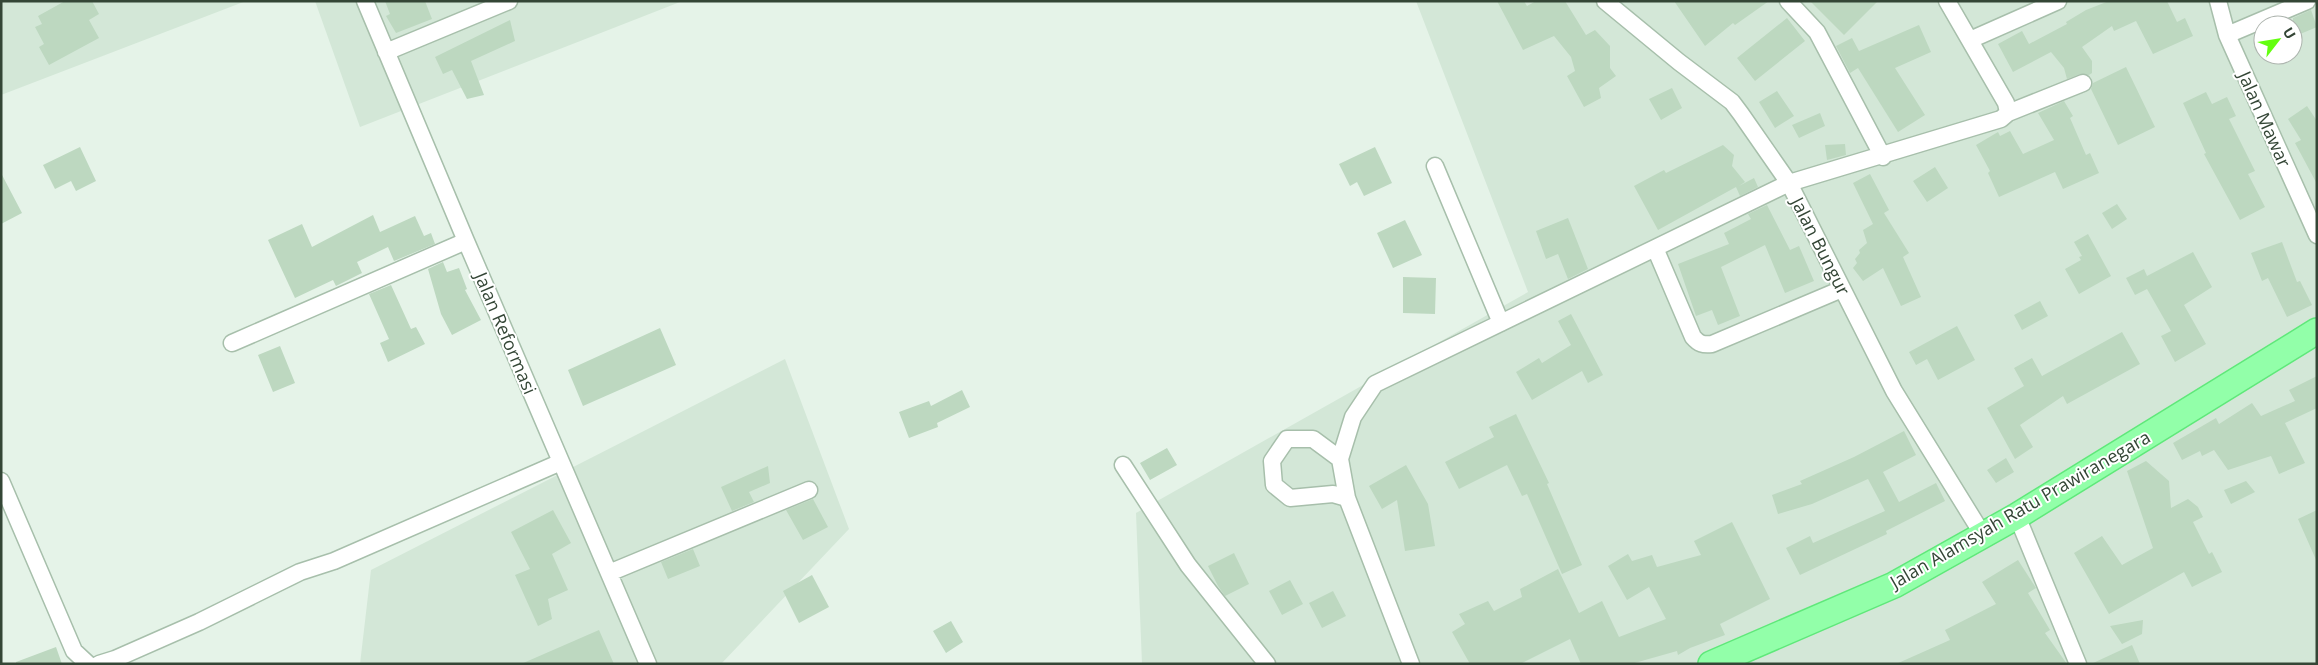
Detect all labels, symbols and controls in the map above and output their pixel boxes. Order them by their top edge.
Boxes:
north arrow [2253,15,2303,65]
text: U [2279,24,2300,42]
street label: Jalan Mawar [2232,65,2297,171]
street label: Jalan Bungur [1785,191,1856,300]
street label: Jalan Reformasi [469,266,543,398]
street label: Jalan Alamsyah Ratu Prawiranegara [1884,424,2154,595]

